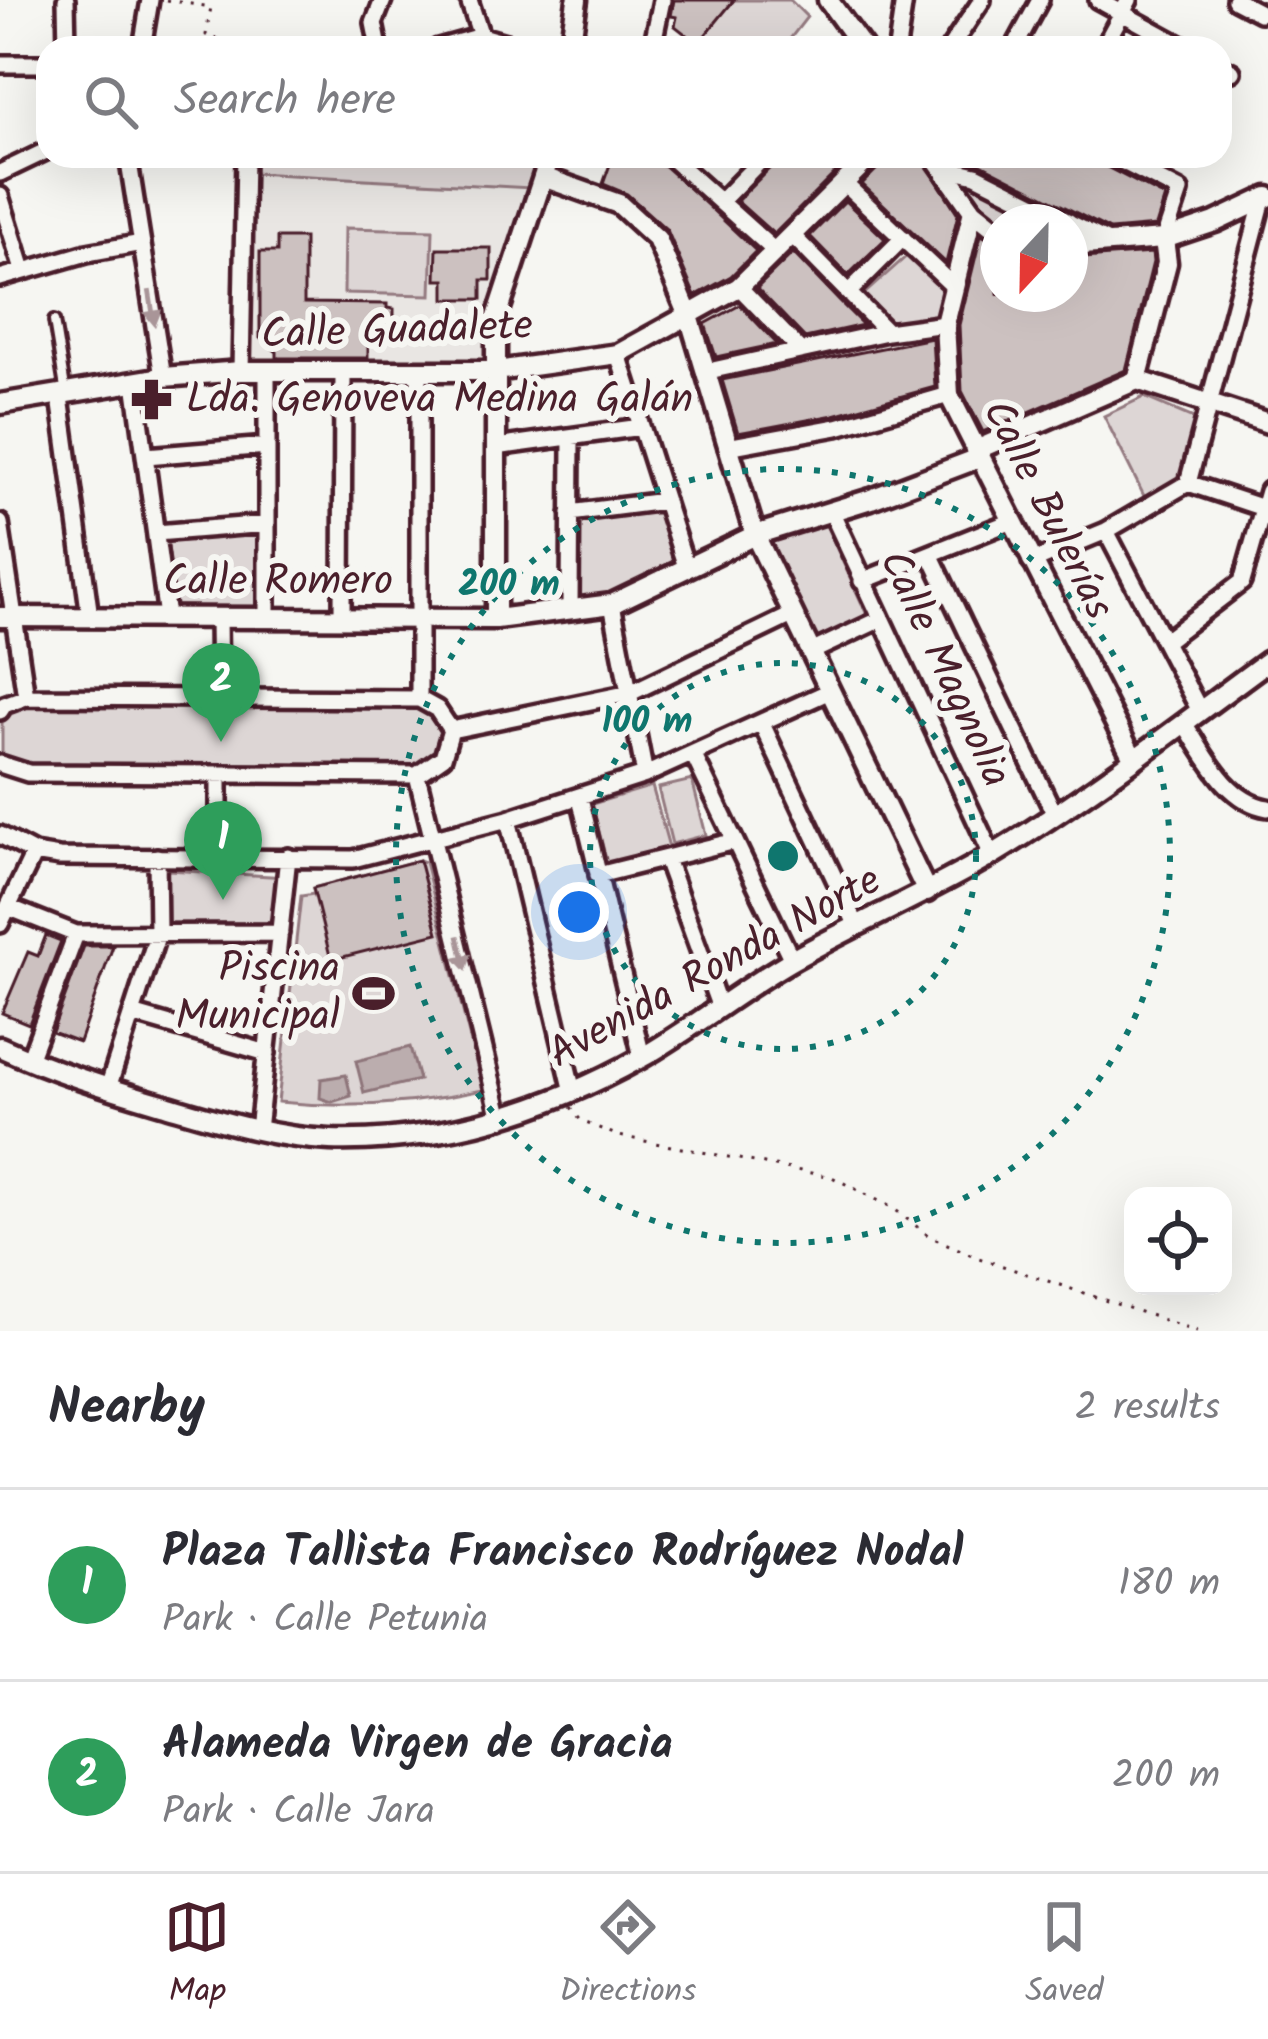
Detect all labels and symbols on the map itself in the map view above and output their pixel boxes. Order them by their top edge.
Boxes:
north arrow [980,204,1088,312]
one-way arrow [143,290,162,327]
street label: Calle Guadalete [260,293,534,369]
place label: Lda. Genoveva Medina Galán [186,367,693,434]
pharmacy icon: Lda. Genoveva Medina Galán [129,377,175,423]
street label: Calle Bulerías [963,388,1131,632]
street label: Calle Magnolia [860,539,1028,799]
street label: Calle Romero [163,549,393,616]
text: 200 m [458,557,560,614]
pin: 2 [182,643,260,742]
text: 100 m [601,694,693,751]
pin: 1 [184,801,262,900]
centre of rings [762,835,804,877]
street label: Avenida Ronda Norte [536,848,894,1087]
your location [549,882,609,942]
one-way arrow [453,935,472,972]
place label: Piscina Municipal [176,936,340,1051]
sports icon: Piscina Municipal [351,970,397,1016]

